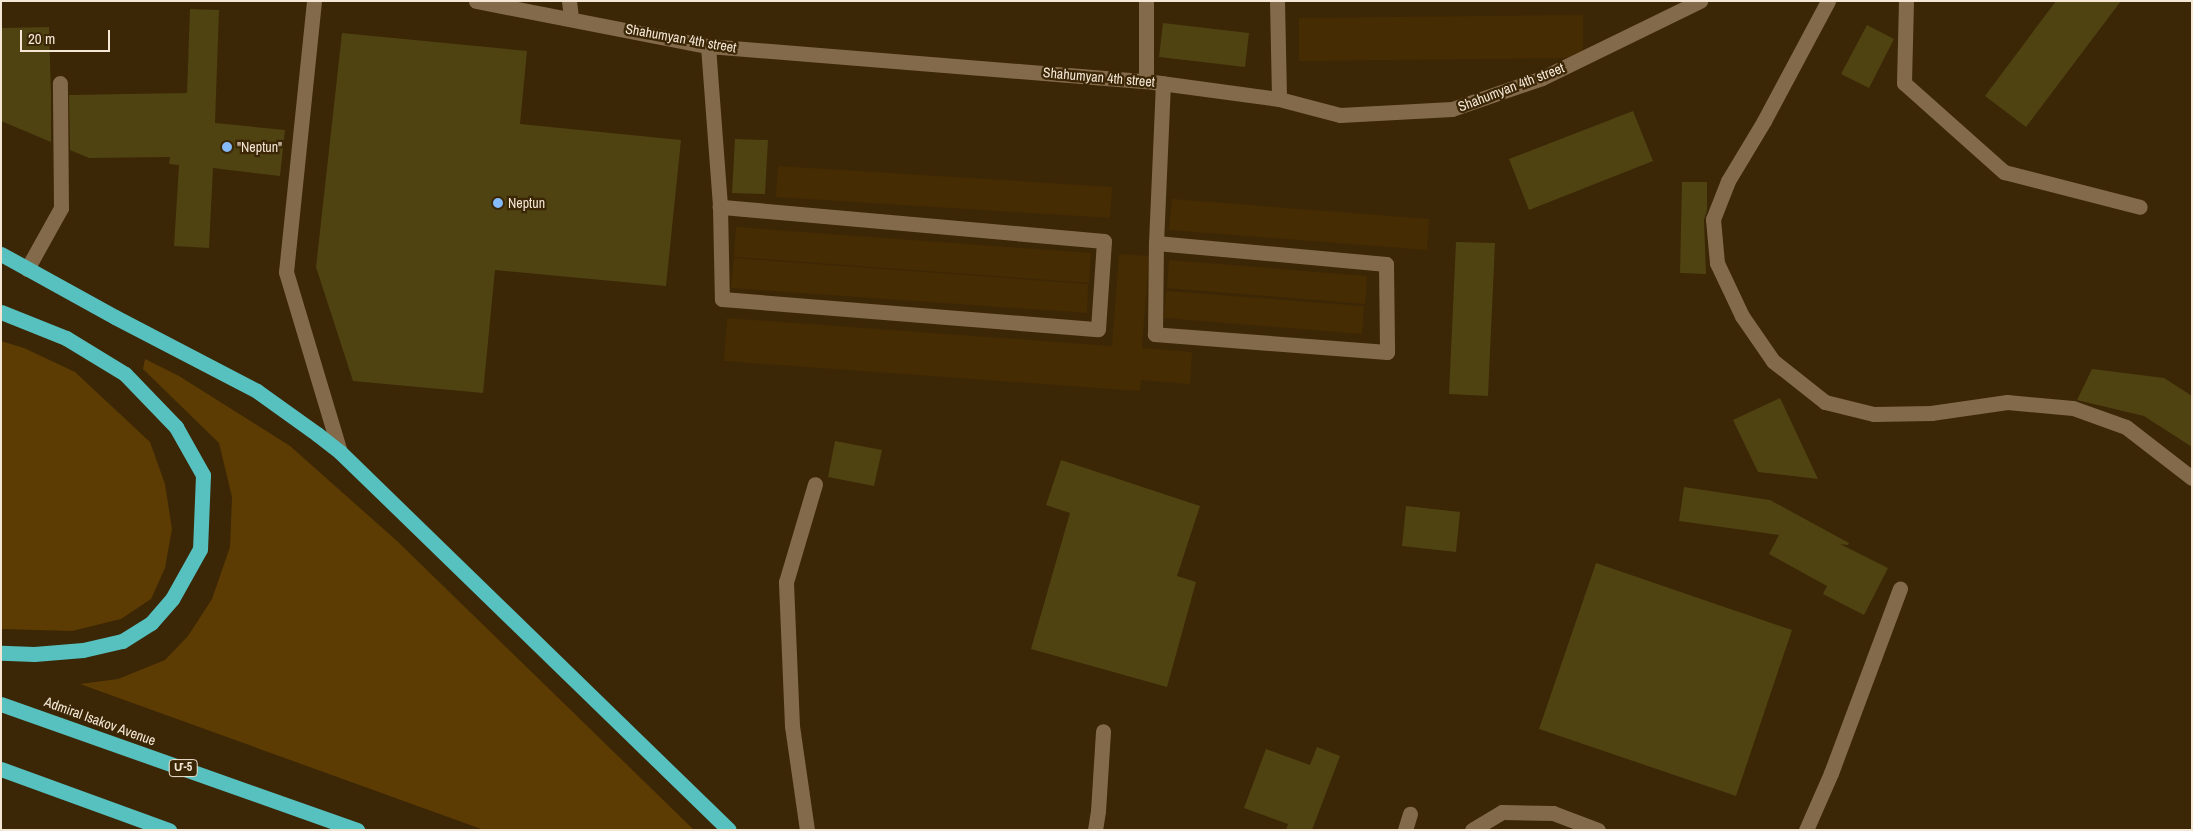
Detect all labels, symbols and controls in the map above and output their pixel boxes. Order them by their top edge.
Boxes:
scale bar [22,20,112,52]
street label: Shahumyan 4th street [624,20,738,56]
text: 20 m [28,28,55,49]
street label: Shahumyan 4th street [1456,59,1566,115]
street label: Shahumyan 4th street [1042,64,1156,90]
place label: "Neptun" [237,139,282,155]
marker: "Neptun" [221,141,233,153]
place label: Neptun [508,195,545,211]
marker: Neptun [492,197,504,209]
street label: Admiral Isakov Avenue [42,693,158,749]
road number: Մ-5 [168,758,198,778]

